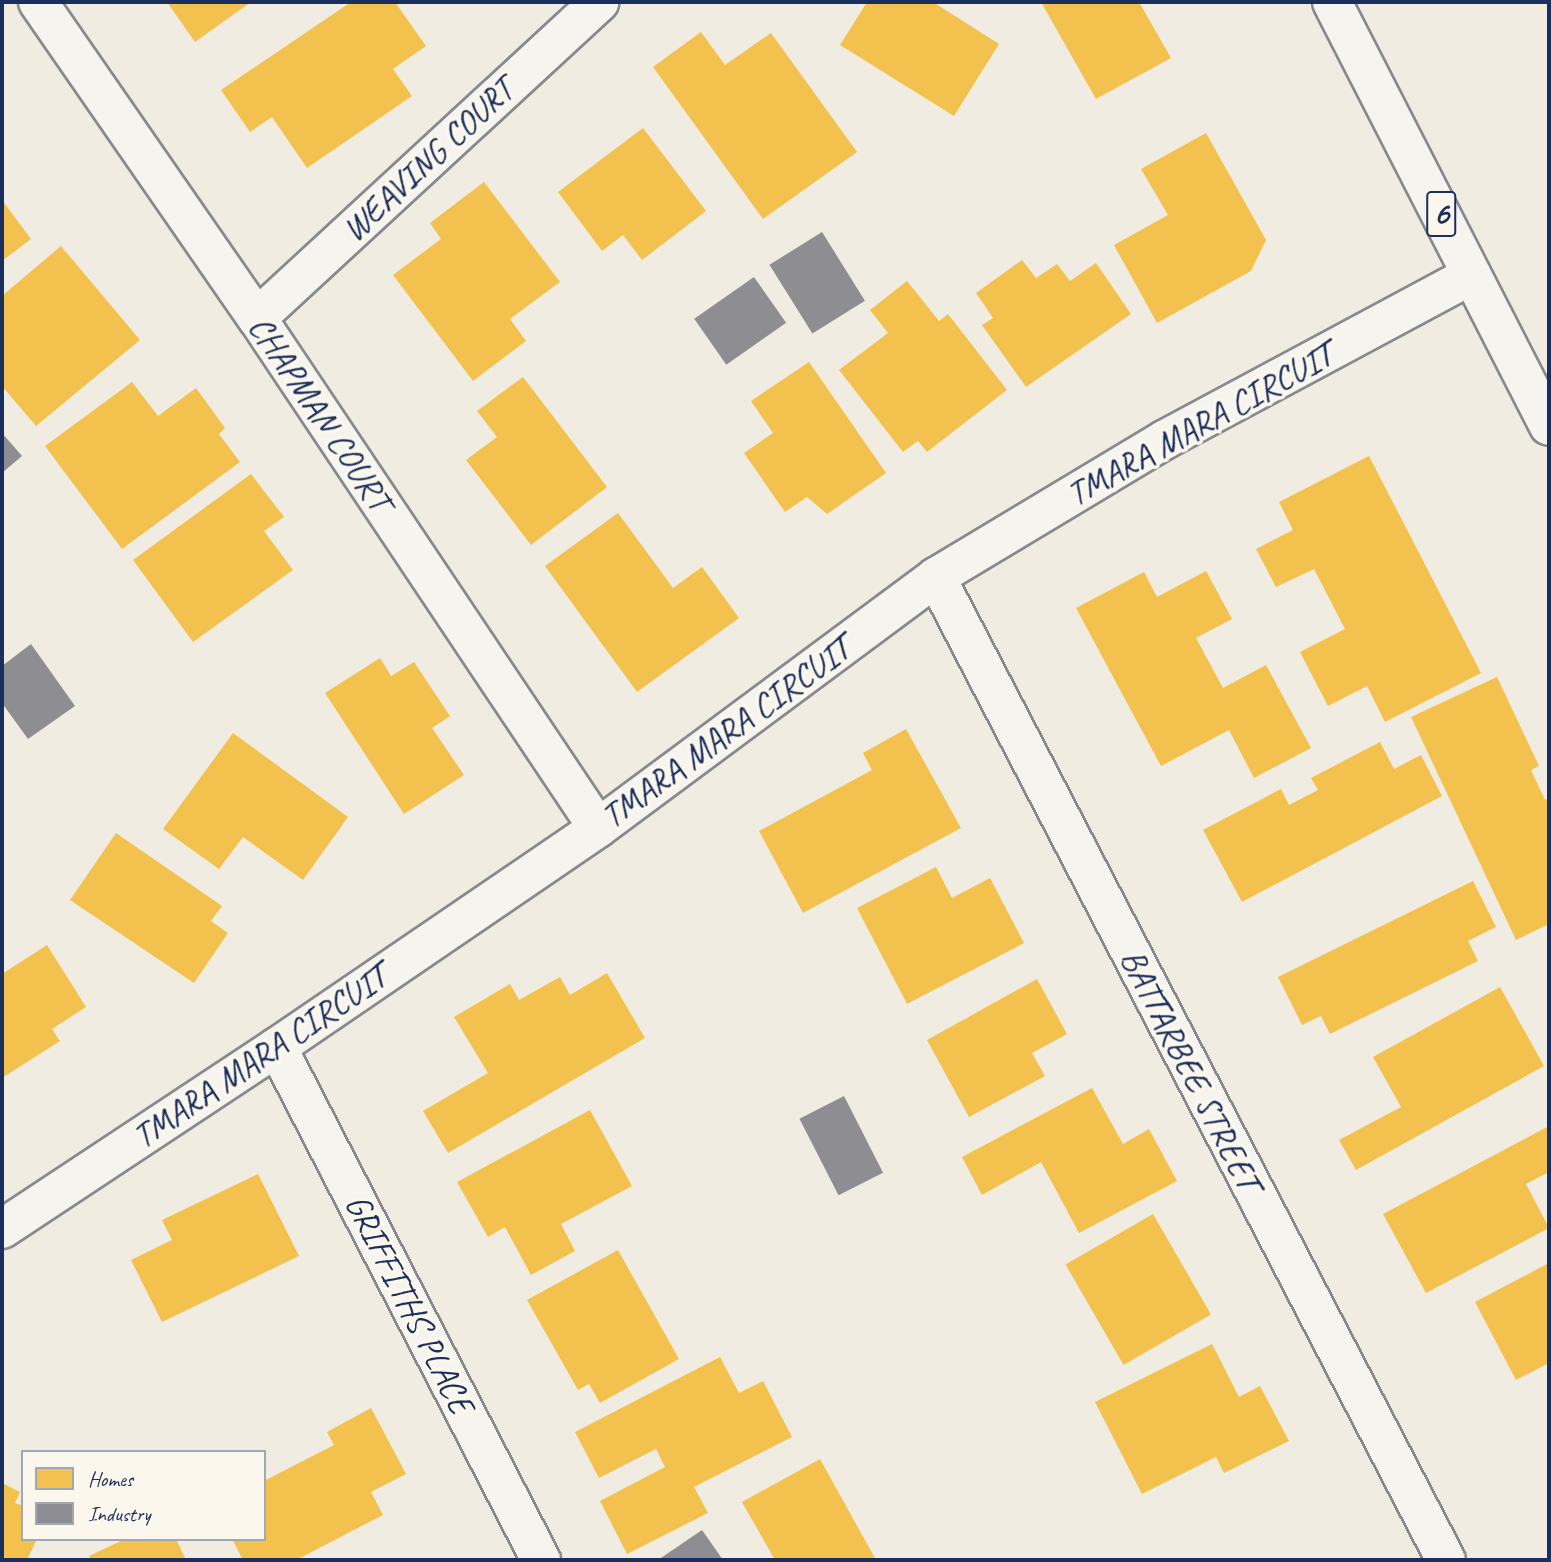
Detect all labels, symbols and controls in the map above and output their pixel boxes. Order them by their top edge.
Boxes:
street label: WEAVING COURT [333,70,523,250]
road number: 6 [1425,184,1457,244]
street label: CHAPMAN COURT [240,309,400,517]
street label: TMARA MARA CIRCUIT [1060,334,1340,516]
street label: TMARA MARA CIRCUIT [593,628,859,838]
street label: BATTARBEE STREET [1111,942,1269,1198]
street label: TMARA MARA CIRCUIT [125,956,395,1158]
street label: GRIFFITHS PLACE [336,1187,482,1421]
legend [21,1450,266,1541]
text: Homes [88,1466,133,1492]
text: Industry [88,1501,151,1527]

